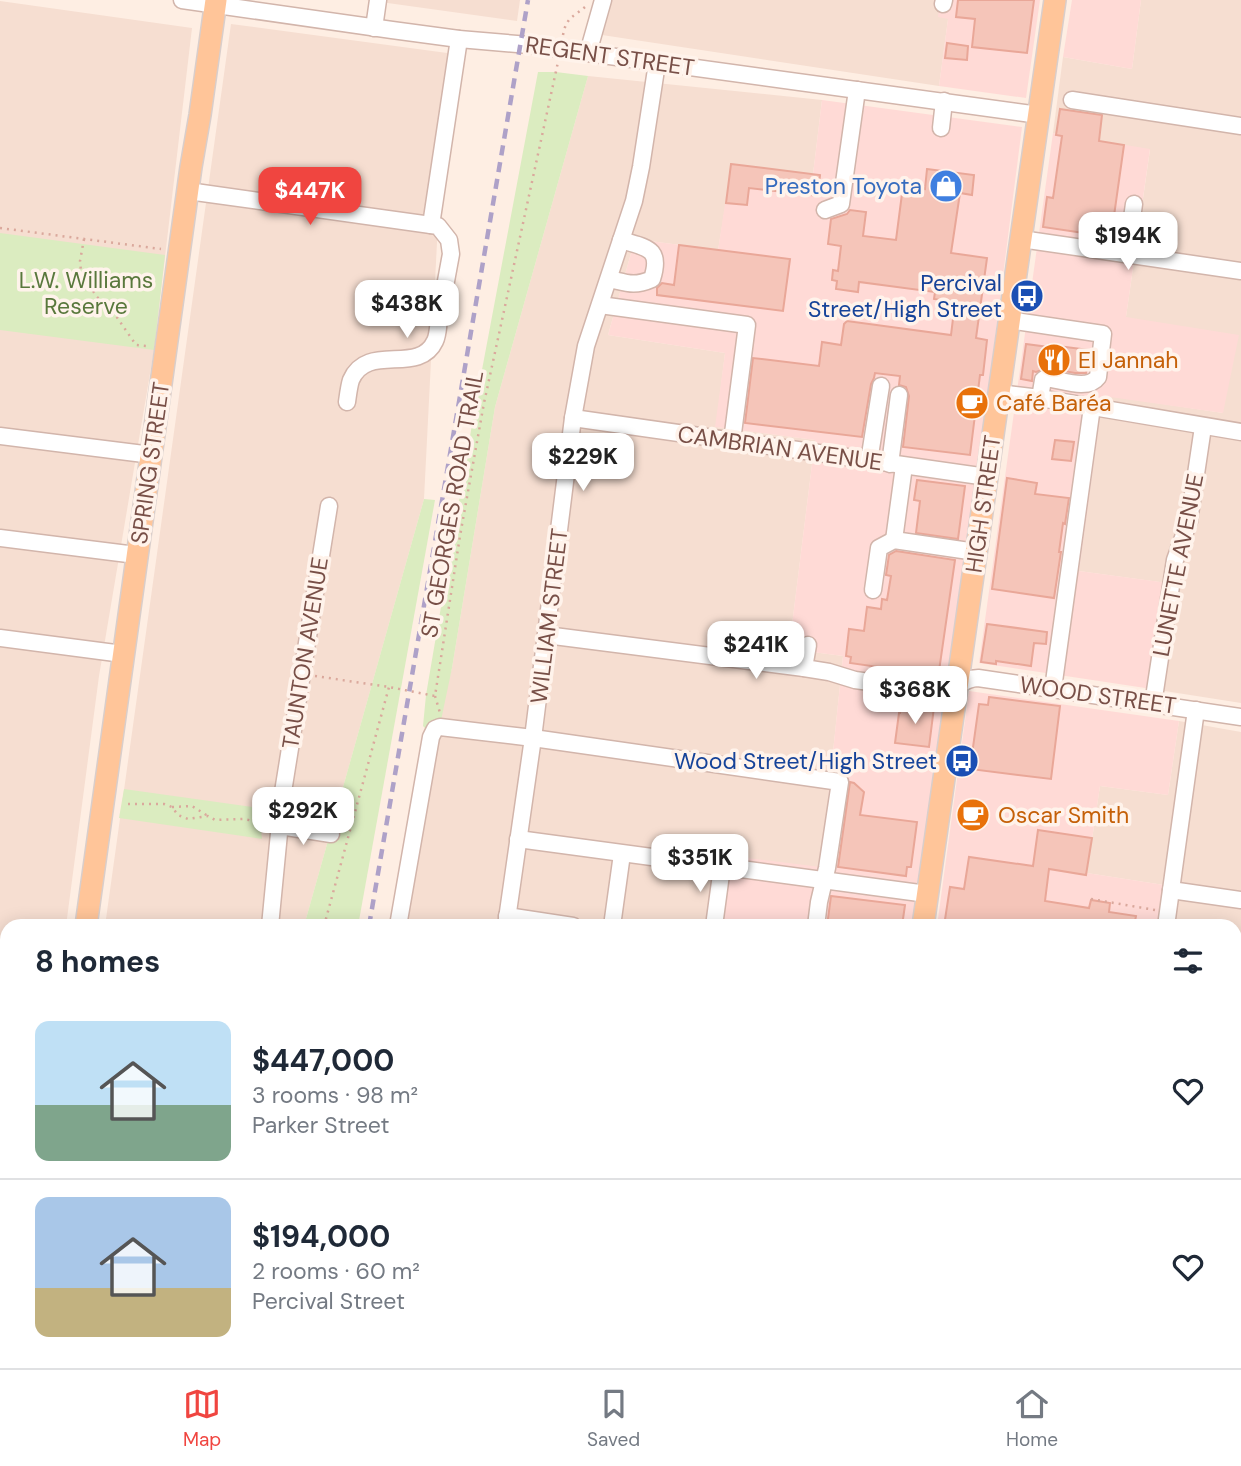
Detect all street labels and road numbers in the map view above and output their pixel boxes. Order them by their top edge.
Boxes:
street label: REGENT STREET [524,29,697,83]
street label: ST GEORGES ROAD TRAIL [414,368,490,640]
street label: SPRING STREET [124,380,176,546]
street label: CAMBRIAN AVENUE [676,419,884,477]
street label: HIGH STREET [958,433,1008,575]
street label: LUNETTE AVENUE [1146,471,1210,659]
street label: WILLIAM STREET [523,527,575,705]
street label: TAUNTON AVENUE [275,555,335,751]
street label: WOOD STREET [1018,669,1178,721]

